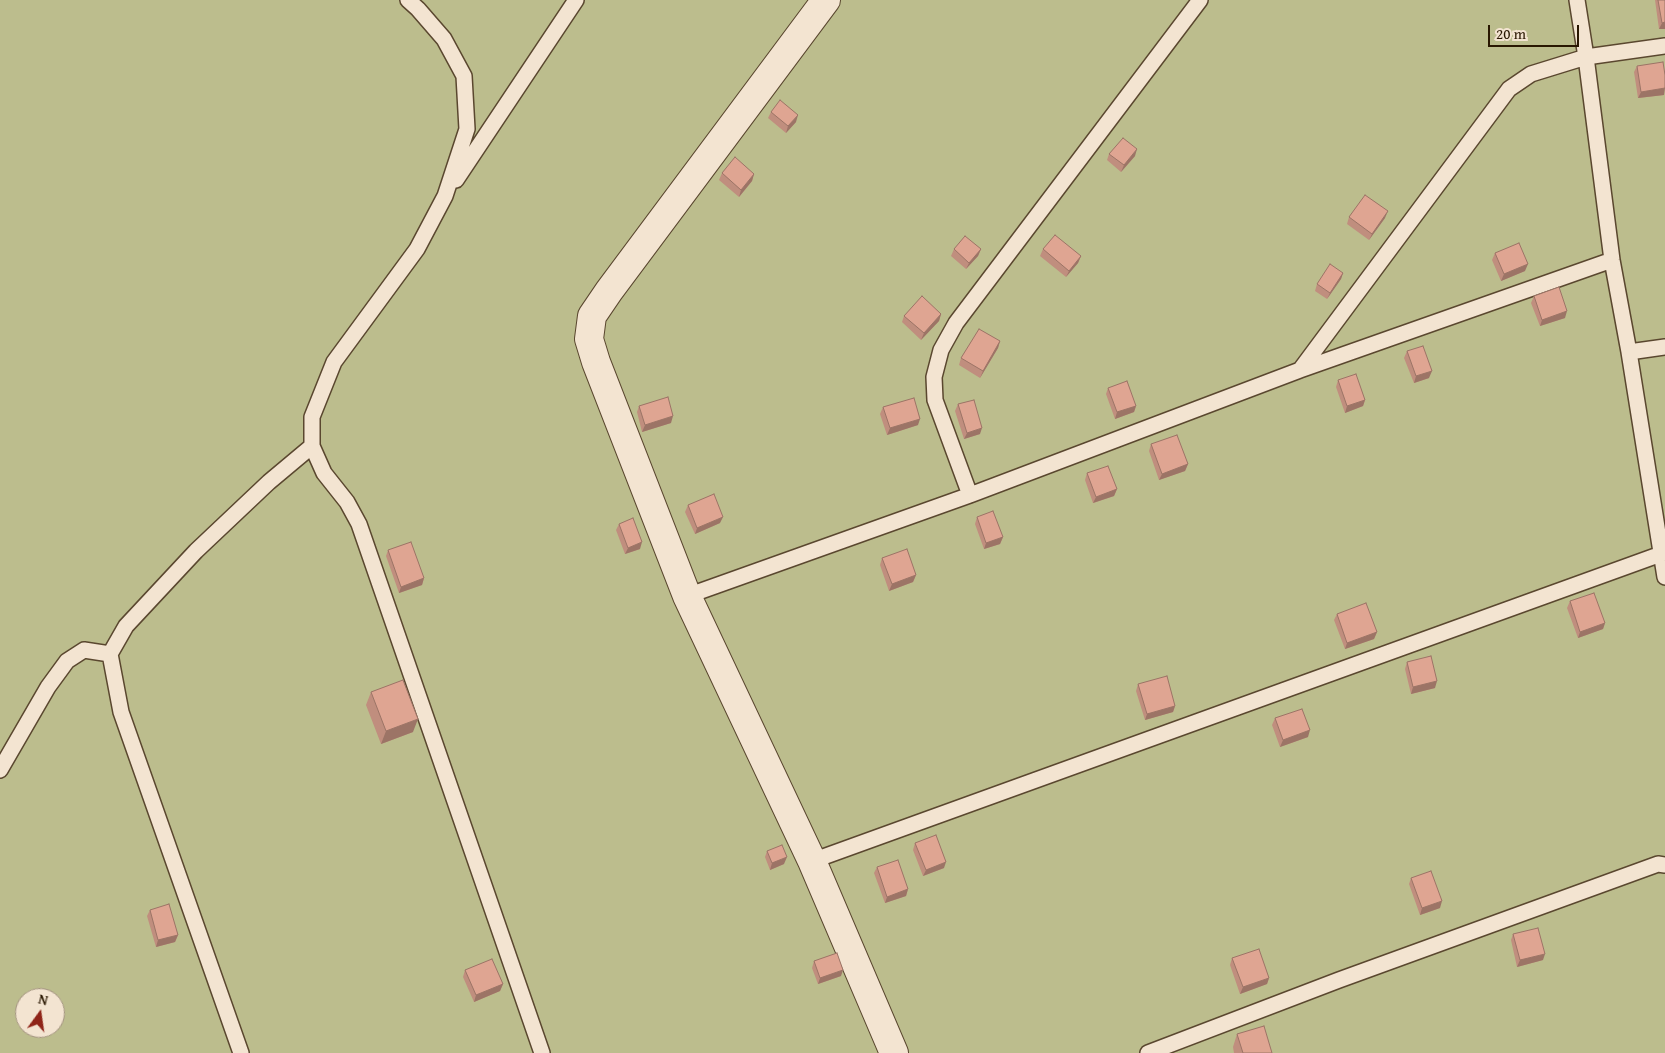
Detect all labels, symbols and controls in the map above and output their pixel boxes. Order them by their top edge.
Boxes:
scale bar [1490,15,1581,47]
text: 20 m [1496,23,1526,44]
north arrow [15,988,65,1038]
text: N [36,989,50,1010]

